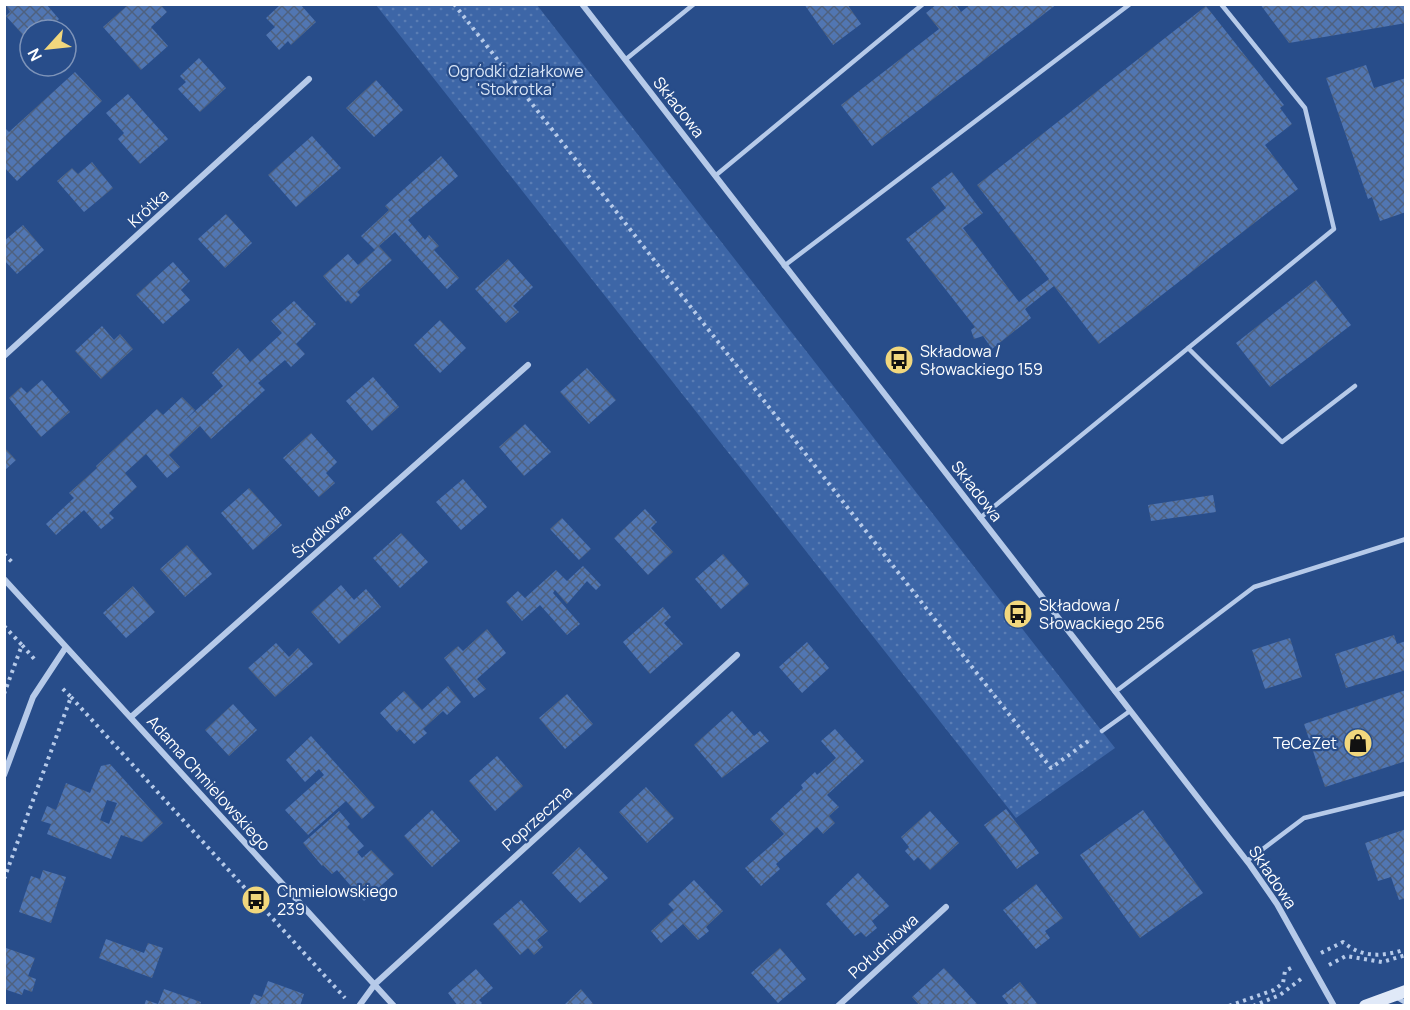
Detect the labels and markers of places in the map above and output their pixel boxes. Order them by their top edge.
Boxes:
place label: Składowa / Słowackiego 159 [920,340,1043,380]
bus stop icon: Składowa / Słowackiego 159 [883,344,915,376]
place label: Składowa / Słowackiego 256 [1039,594,1165,634]
bus stop icon: Składowa / Słowackiego 256 [1002,598,1034,630]
shop icon: TeCeZet [1342,727,1374,759]
place label: TeCeZet [1273,732,1337,754]
place label: Chmielowskiego 239 [277,880,398,920]
bus stop icon: Chmielowskiego 239 [240,884,272,916]

